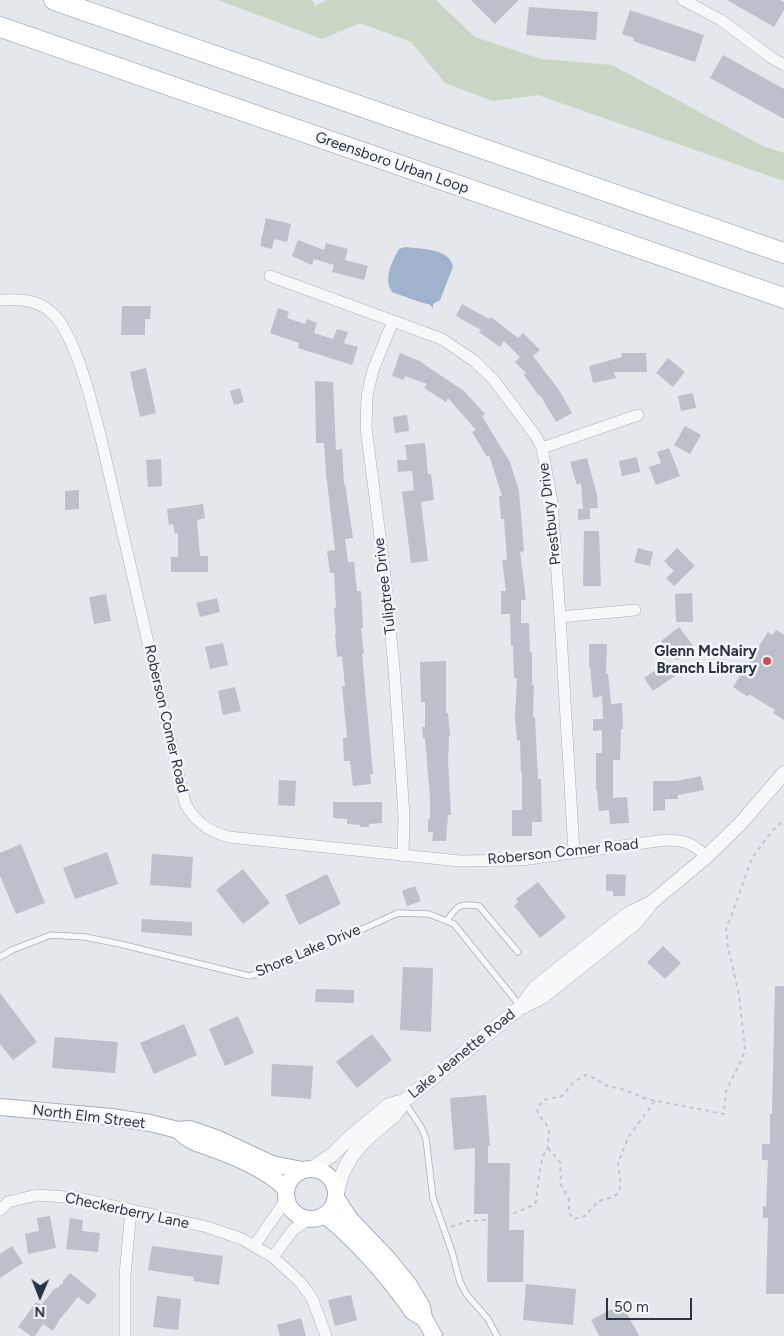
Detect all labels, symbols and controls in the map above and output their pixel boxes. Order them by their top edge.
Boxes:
street label: Greensboro Urban Loop [313,128,471,198]
street label: Prestbury Drive [535,462,565,566]
street label: Tuliptree Drive [370,537,400,635]
street label: Roberson Comer Road [140,643,192,795]
place label: Glenn McNairy Branch Library [654,643,757,678]
marker: Glenn McNairy Branch Library [761,655,773,667]
street label: Roberson Comer Road [487,835,639,869]
street label: Shore Lake Drive [253,921,363,981]
street label: Lake Jeanette Road [405,1005,519,1103]
street label: North Elm Street [31,1101,147,1133]
street label: Checkerberry Lane [63,1189,191,1233]
north arrow [15,1271,65,1321]
scale bar [609,1288,695,1320]
text: 50 m [614,1298,649,1316]
text: N [34,1303,45,1320]

